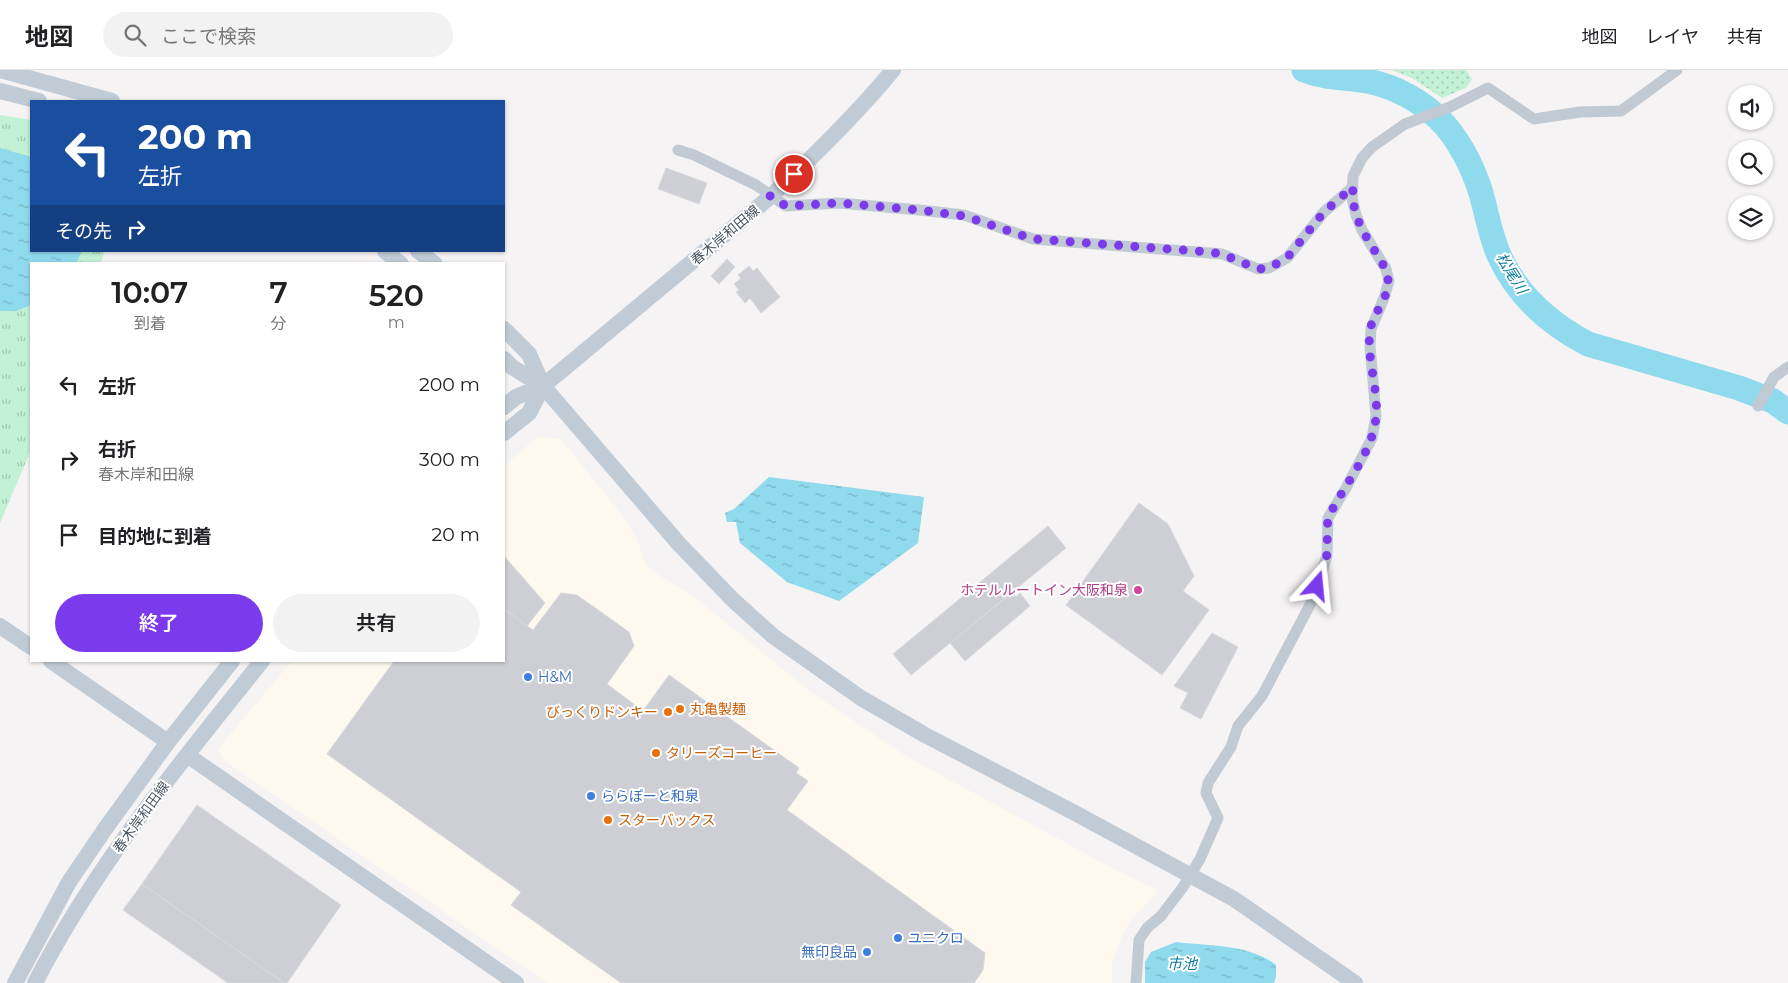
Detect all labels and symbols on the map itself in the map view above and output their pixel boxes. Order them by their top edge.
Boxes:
pin [773,153,815,195]
street label: 春木岸和田線 [687,201,763,269]
water label: 松尾川 [1492,249,1533,299]
position arrow [1290,559,1342,611]
place label: ホテルルートイン大阪和泉 [960,581,1128,599]
marker: ホテルルートイン大阪和泉 [1132,584,1144,596]
place label: H&M [538,668,572,686]
marker: H&M [522,671,534,683]
place label: 丸亀製麺 [690,700,746,718]
place label: びっくりドンキー [546,703,658,721]
marker: 丸亀製麺 [674,703,686,715]
marker: びっくりドンキー [662,706,674,718]
place label: タリーズコーヒー [666,744,777,762]
marker: タリーズコーヒー [650,747,662,759]
street label: 春木岸和田線 [109,778,173,856]
place label: ららぽーと和泉 [601,787,699,805]
marker: ららぽーと和泉 [585,790,597,802]
place label: スターバックス [618,811,715,829]
marker: スターバックス [602,814,614,826]
place label: ユニクロ [908,929,964,947]
marker: ユニクロ [892,932,904,944]
place label: 無印良品 [801,943,857,961]
marker: 無印良品 [861,946,873,958]
water label: 市池 [1167,954,1199,973]

